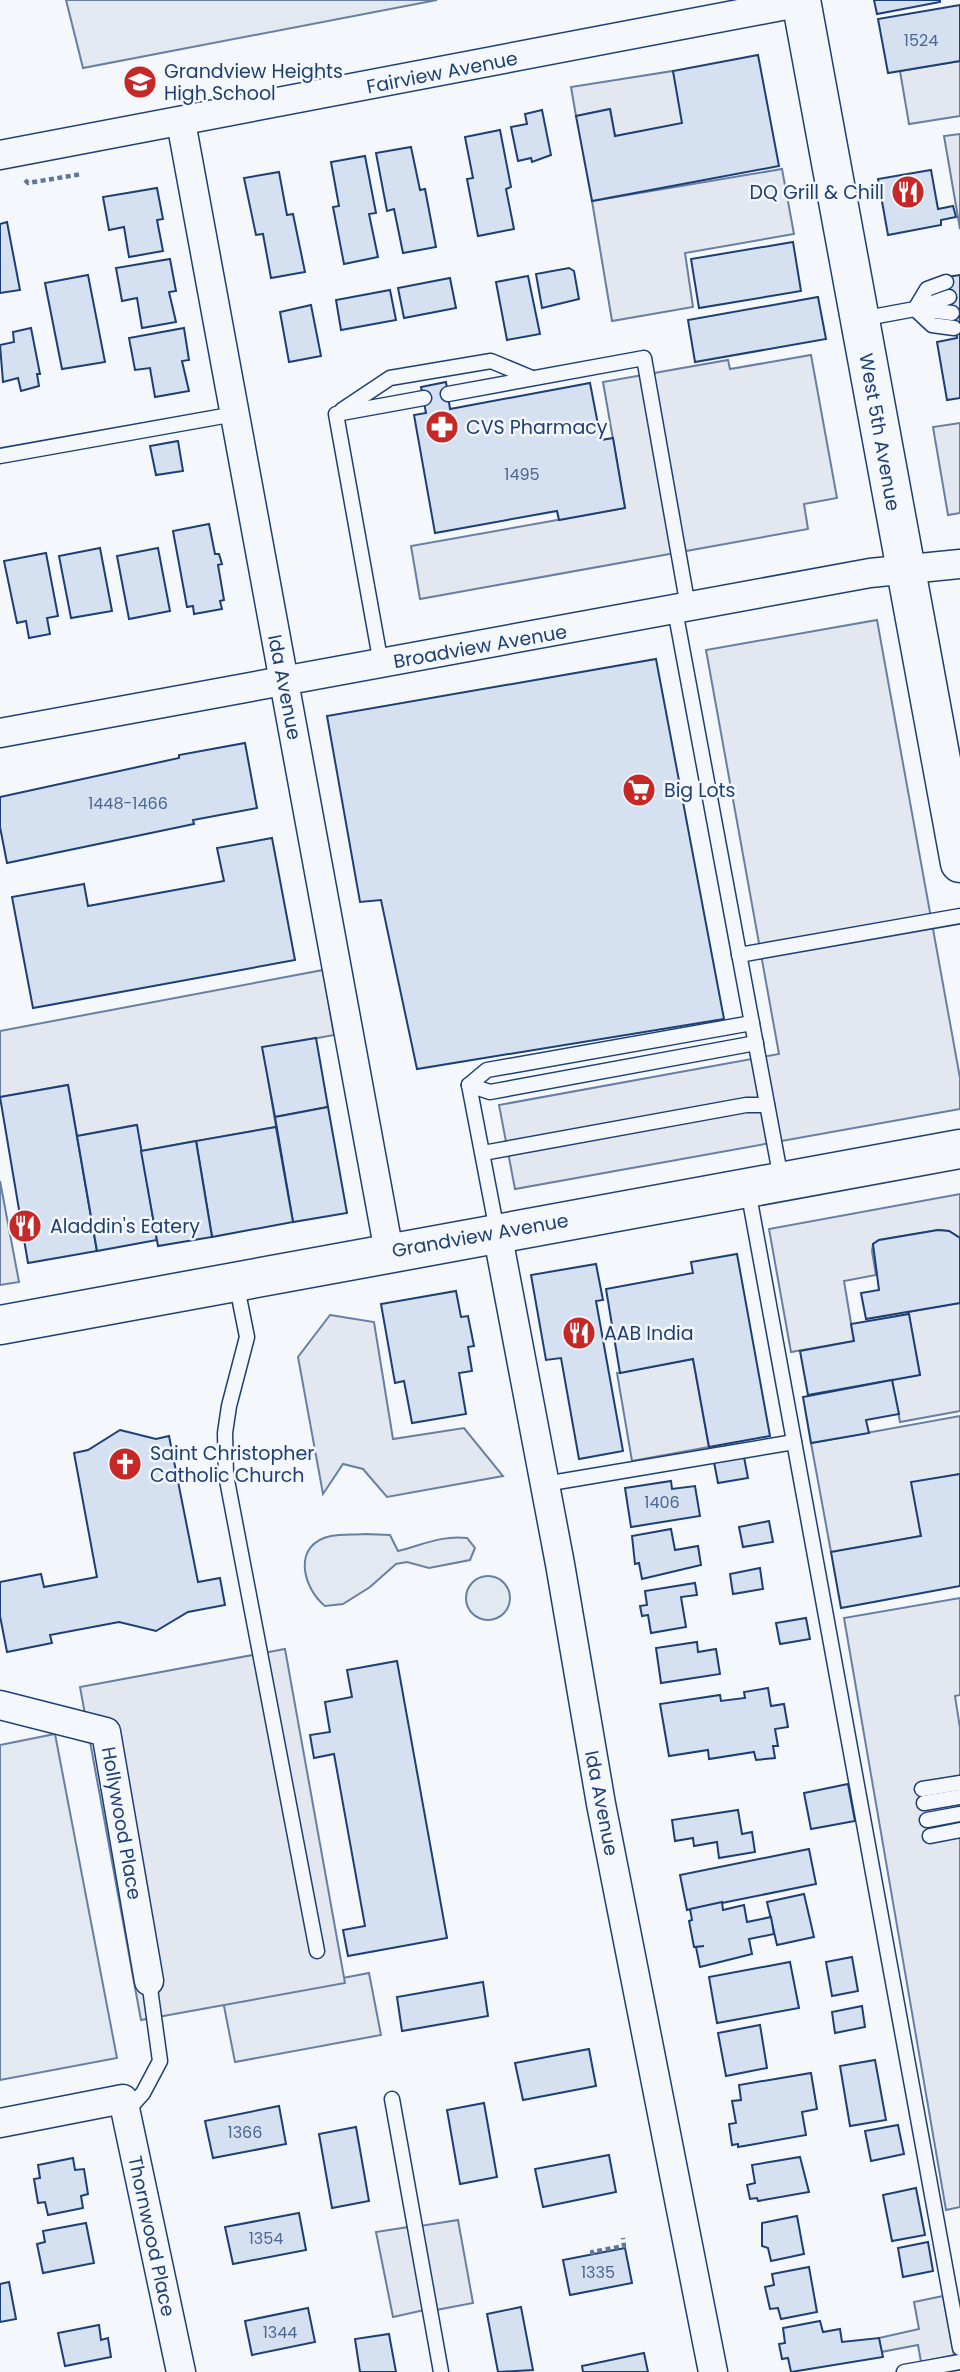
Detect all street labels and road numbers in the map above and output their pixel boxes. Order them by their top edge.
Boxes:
street label: Fairview Avenue [364,45,520,100]
street label: West 5th Avenue [852,351,907,513]
street label: Broadview Avenue [391,618,569,675]
street label: Ida Avenue [261,632,308,742]
street label: Grandview Avenue [390,1207,570,1264]
street label: Hollywood Place [95,1744,148,1902]
street label: Ida Avenue [578,1748,625,1858]
street label: Thornwood Place [121,2153,182,2319]

